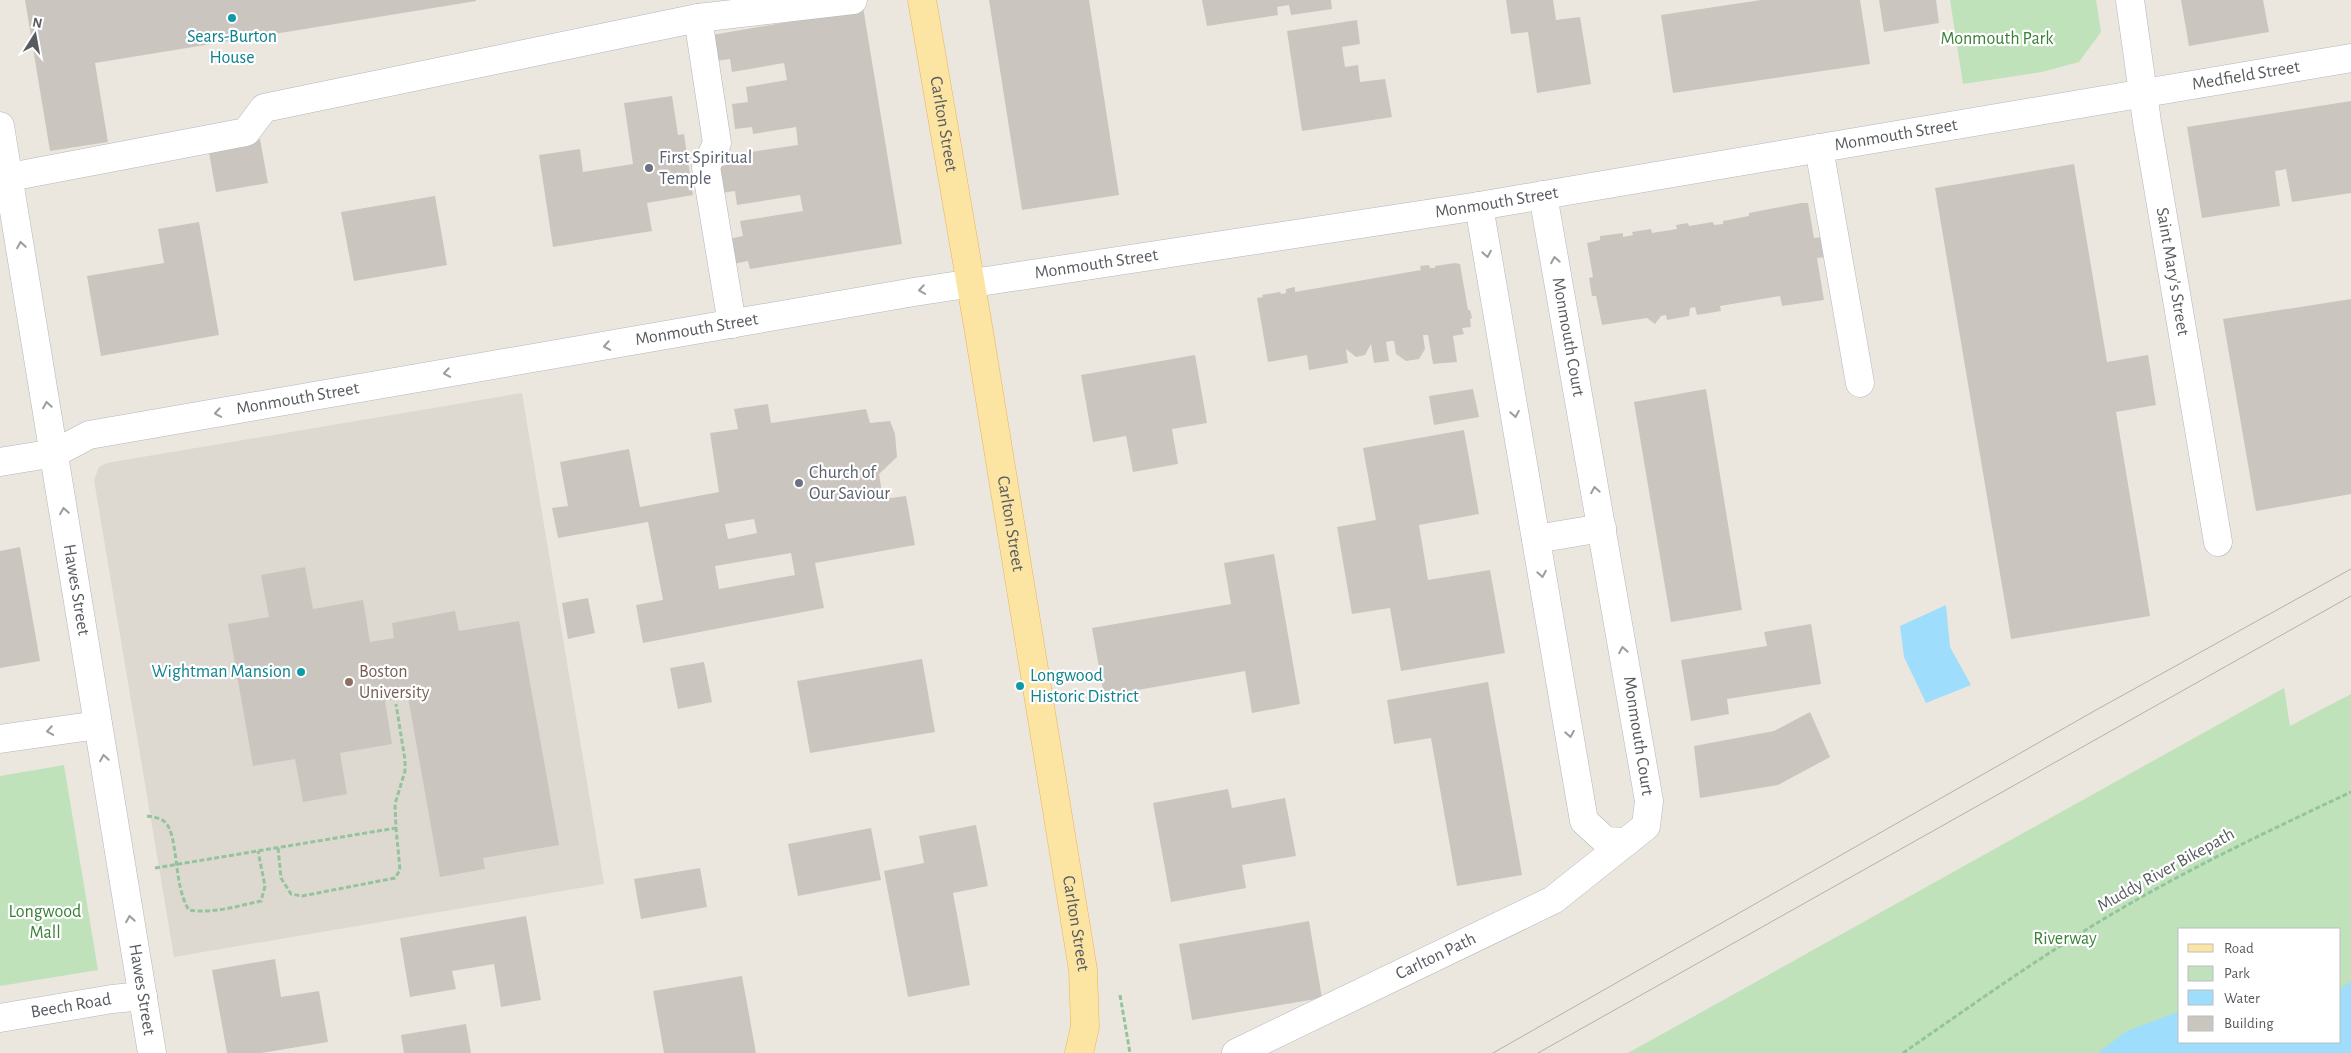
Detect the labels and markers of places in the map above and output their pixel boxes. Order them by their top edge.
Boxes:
marker: Sears-Burton House [226,12,238,24]
place label: Sears-Burton House [187,28,277,67]
place label: First Spiritual Temple [659,149,752,188]
marker: First Spiritual Temple [643,162,655,174]
place label: Church of Our Saviour [809,464,890,503]
marker: Church of Our Saviour [793,477,805,489]
place label: Wightman Mansion [152,663,291,681]
place label: Boston University [359,663,430,702]
marker: Wightman Mansion [295,666,307,678]
place label: Longwood Historic District [1030,667,1139,706]
marker: Boston University [343,676,355,688]
marker: Longwood Historic District [1014,680,1026,692]

